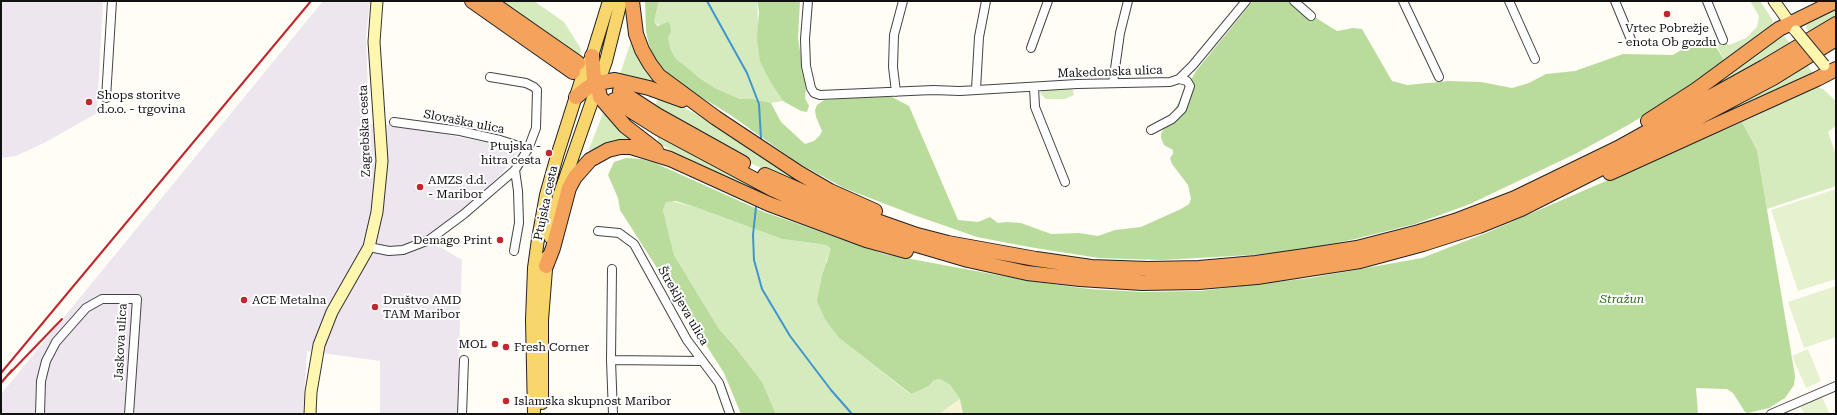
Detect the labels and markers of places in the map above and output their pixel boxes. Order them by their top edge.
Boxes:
marker: Vrtec Pobrežje - enota Ob gozdu [1662,9,1672,19]
place label: Vrtec Pobrežje - enota Ob gozdu [1618,21,1716,49]
place label: Shops storitve d.o.o. - trgovina [97,88,186,116]
marker: Shops storitve d.o.o. - trgovina [84,97,94,107]
place label: Ptujska - hitra cesta [481,139,541,167]
marker: Ptujska - hitra cesta [544,148,554,158]
place label: AMZS d.d. - Maribor [428,173,487,201]
marker: AMZS d.d. - Maribor [415,182,425,192]
place label: Demago Print [413,233,492,247]
marker: Demago Print [495,235,505,245]
place label: ACE Metalna [252,293,326,307]
place label: Društvo AMD TAM Maribor [383,293,461,321]
marker: ACE Metalna [239,295,249,305]
marker: Društvo AMD TAM Maribor [370,302,380,312]
place label: MOL [459,337,487,351]
marker: MOL [490,339,500,349]
place label: Fresh Corner [514,340,589,354]
marker: Fresh Corner [501,342,511,352]
place label: Islamska skupnost Maribor [514,394,671,408]
marker: Islamska skupnost Maribor [501,396,511,406]

